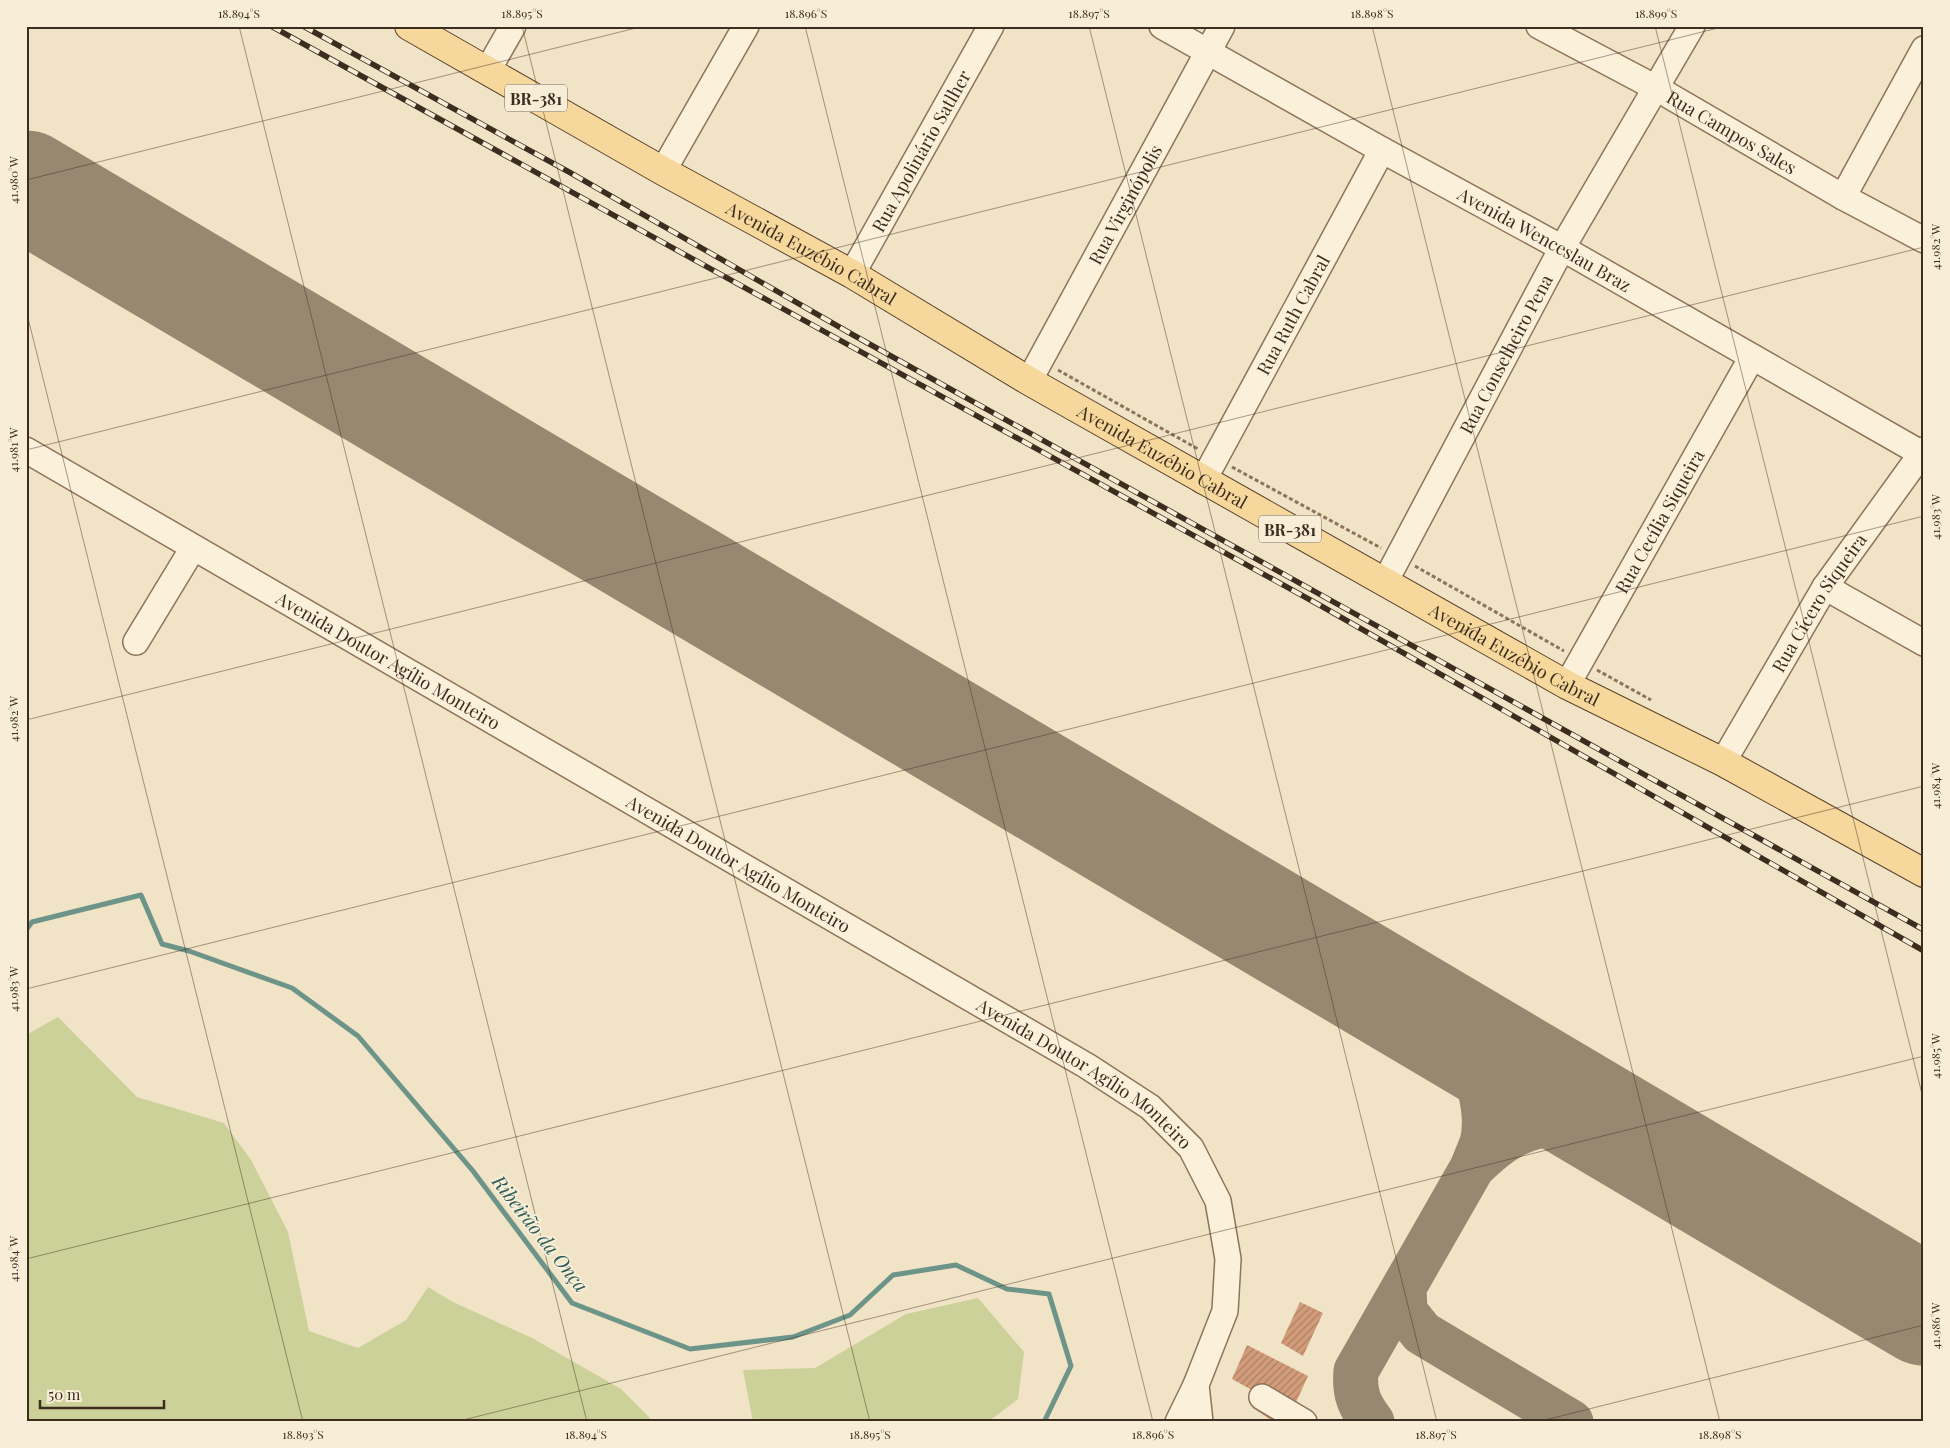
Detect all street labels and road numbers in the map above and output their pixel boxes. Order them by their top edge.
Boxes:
street label: Rua Apolinário Satlher [866,66,976,236]
road number: BR-381 [505,85,567,112]
street label: Rua Campos Sales [1662,85,1801,179]
street label: Rua Virginópolis [1083,140,1167,269]
street label: Avenida Wenceslau Braz [1453,181,1636,297]
street label: Avenida Euzébio Cabral [721,195,901,310]
street label: Rua Ruth Cabral [1251,251,1335,379]
street label: Rua Conselheiro Pena [1454,270,1558,438]
street label: Avenida Euzébio Cabral [1073,398,1252,514]
street label: Rua Cecília Siqueira [1609,445,1710,598]
road number: BR-381 [1259,516,1321,542]
street label: Rua Cícero Siqueira [1766,529,1872,676]
street label: Avenida Doutor Agílio Monteiro [271,585,505,735]
street label: Avenida Euzébio Cabral [1424,597,1604,711]
street label: Avenida Doutor Agílio Monteiro [621,789,855,938]
street label: Avenida Doutor Agílio Monteiro [972,992,1197,1154]

